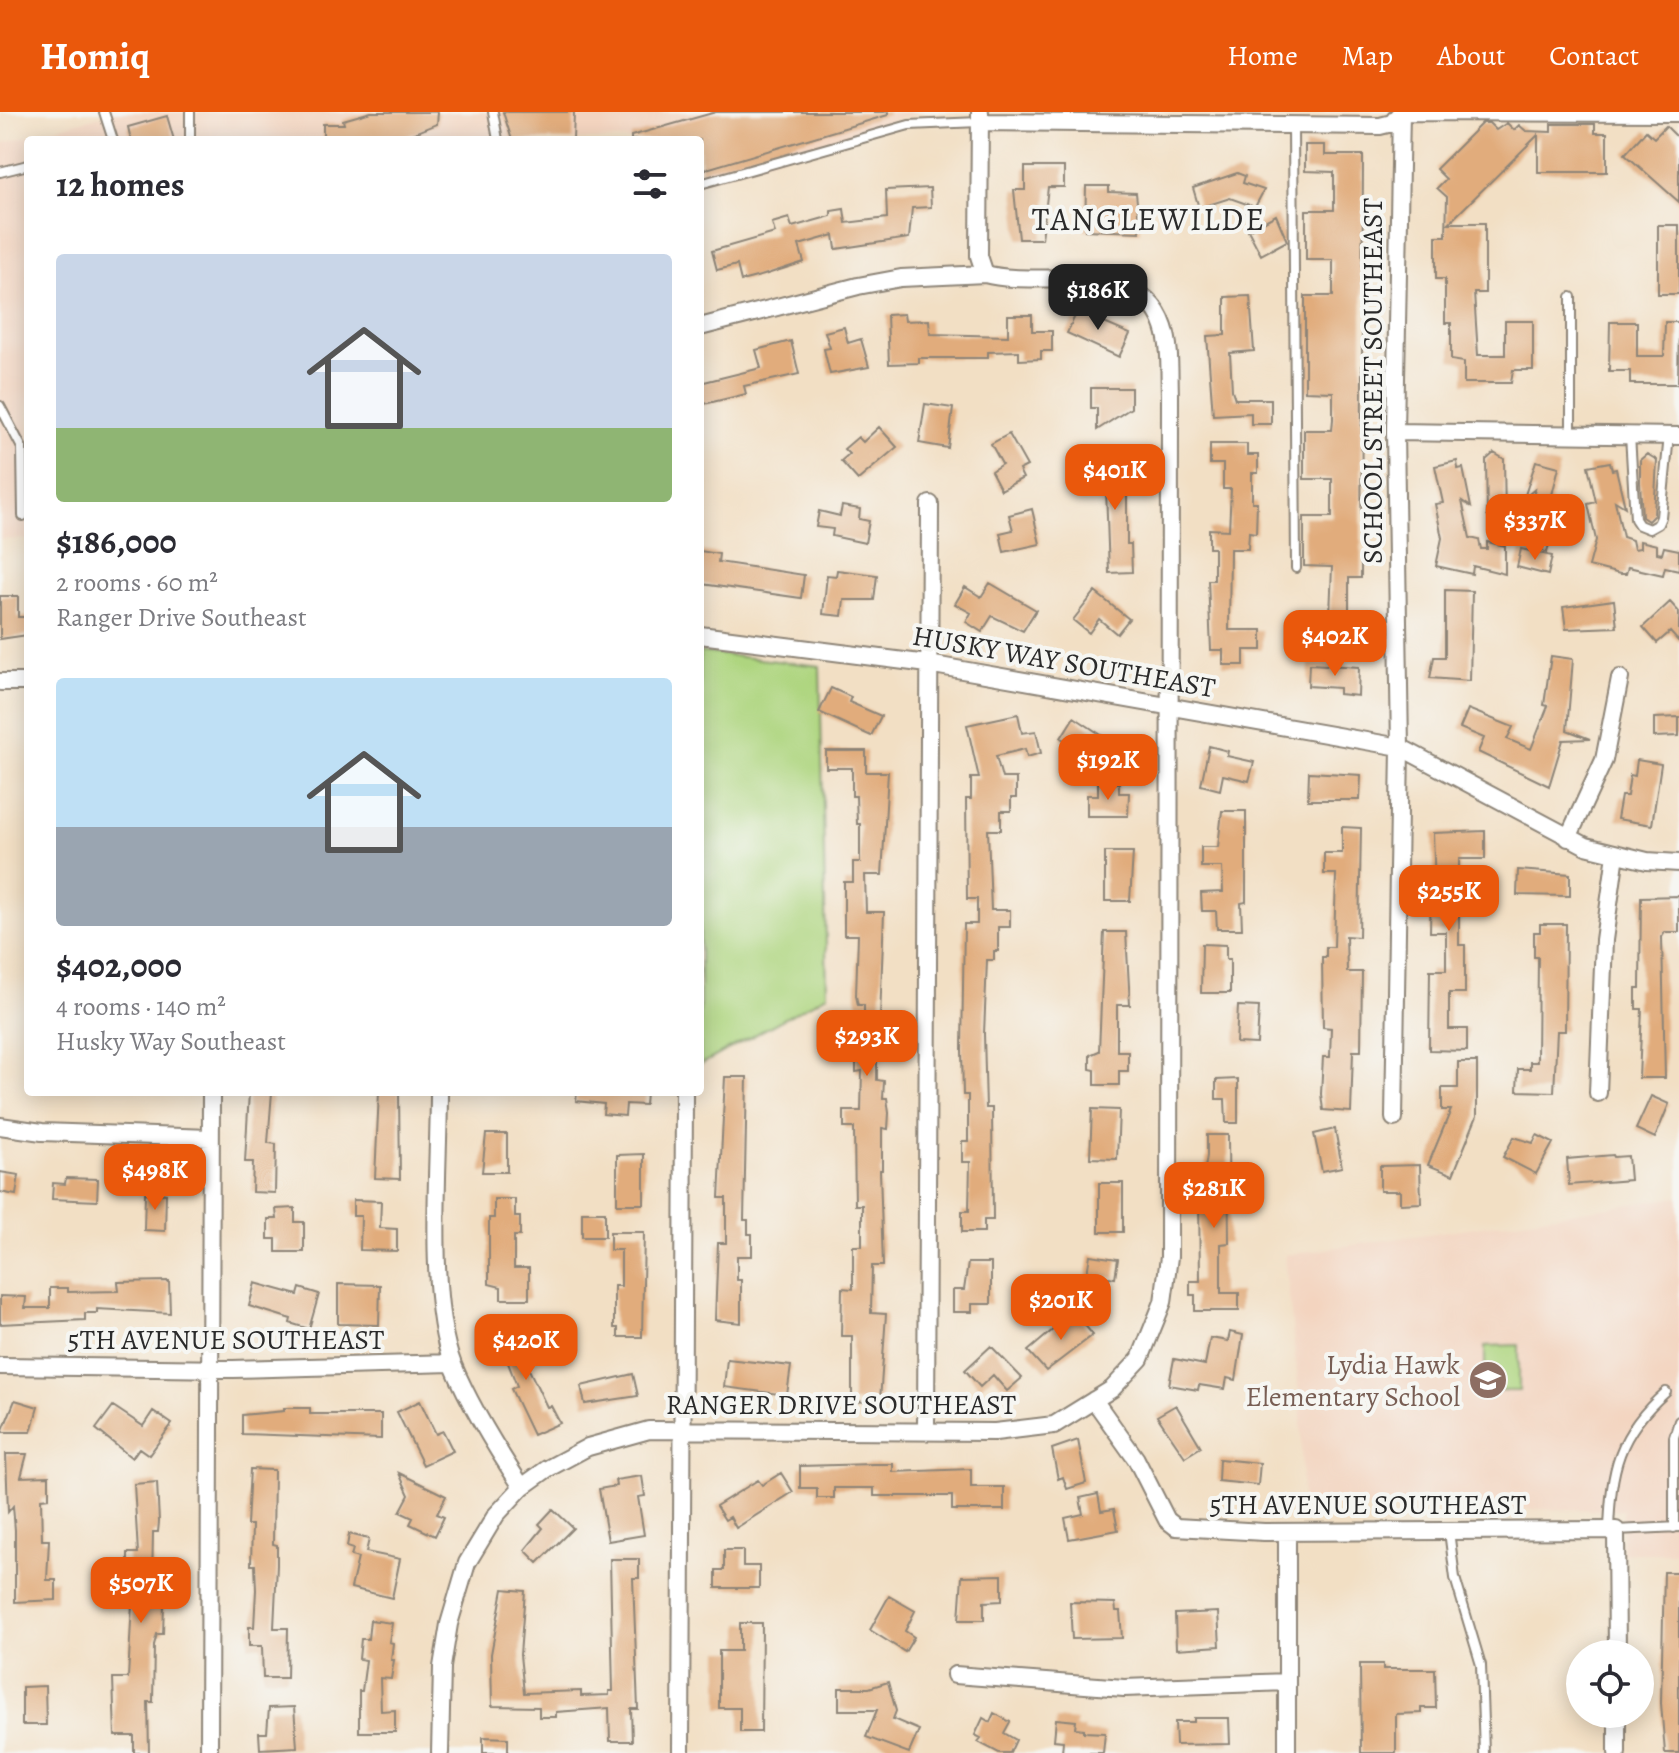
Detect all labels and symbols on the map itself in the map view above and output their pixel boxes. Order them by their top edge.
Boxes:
district label: TANGLEWILDE [1032,197,1266,241]
street label: SCHOOL STREET SOUTHEAST [1354,198,1392,564]
pin: $186K [1042,264,1154,332]
pin: $401K [1059,444,1171,512]
pin: $337K [1479,494,1591,562]
pin: $402K [1279,610,1391,678]
street label: HUSKY WAY SOUTHEAST [910,617,1218,707]
pin: $192K [1052,734,1164,802]
pin: $255K [1393,865,1505,933]
pin: $293K [811,1010,923,1078]
pin: $498K [99,1144,211,1212]
pin: $281K [1158,1162,1270,1230]
pin: $201K [1005,1274,1117,1342]
pin: $420K [470,1314,582,1382]
street label: 5TH AVENUE SOUTHEAST [68,1321,384,1359]
place label: Lydia Hawk Elementary School [1246,1346,1460,1416]
school or university icon: Lydia Hawk Elementary School [1467,1359,1509,1401]
street label: RANGER DRIVE SOUTHEAST [666,1386,1016,1424]
street label: 5TH AVENUE SOUTHEAST [1210,1486,1526,1524]
pin: $507K [85,1557,197,1625]

